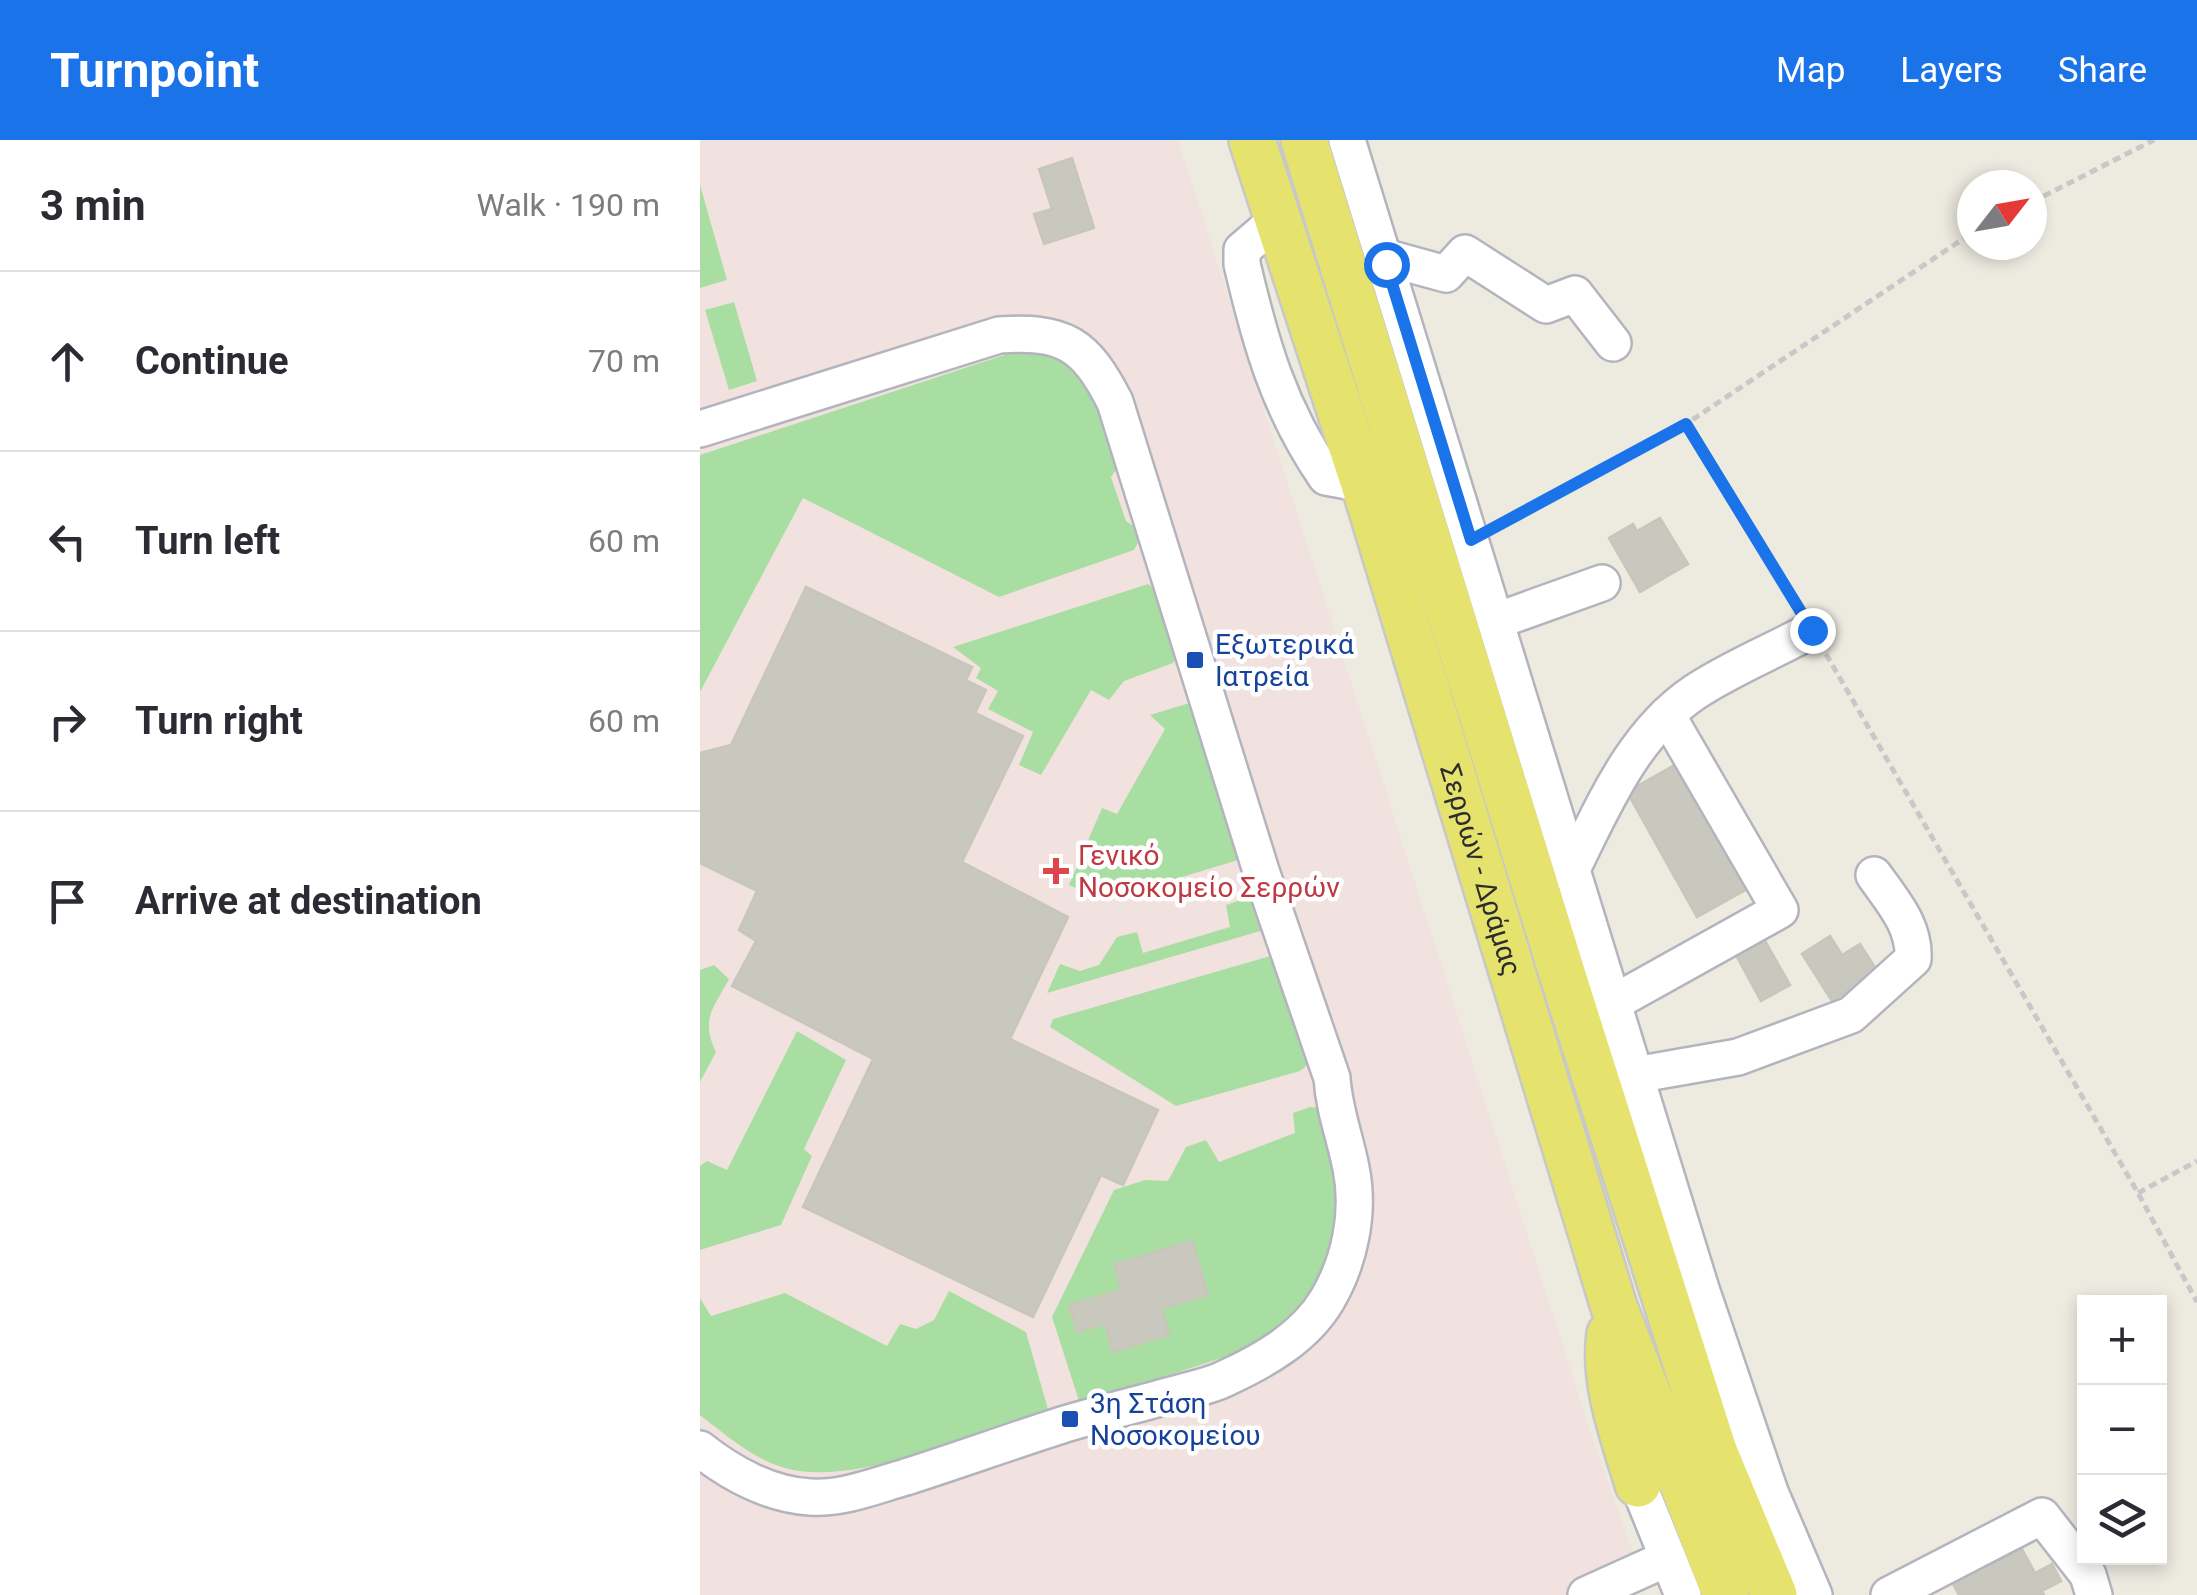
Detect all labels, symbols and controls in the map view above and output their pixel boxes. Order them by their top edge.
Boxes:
text: Turnpoint [50,42,259,99]
text: Map [1776,50,1845,91]
text: Layers [1900,50,2003,91]
text: Share [2058,50,2147,91]
north arrow [1957,170,2047,260]
text: 3 min [40,181,146,230]
text: Walk · 190 m [477,186,660,224]
route start [1364,242,1410,288]
icon: ahead [40,334,95,389]
text: Continue [135,339,289,383]
text: 70 m [588,342,660,380]
icon: left [40,514,95,569]
text: Turn left [135,519,280,563]
text: 60 m [588,522,660,560]
route end [1790,608,1836,654]
place label: Εξωτερικά Ιατρεία [1215,628,1354,693]
marker: Εξωτερικά Ιατρεία [1184,649,1206,671]
icon: right [40,694,95,749]
text: Turn right [135,699,303,743]
text: 60 m [588,702,660,740]
street label: Σερρών - Δράμας [1433,760,1528,980]
place label: Γενικό Νοσοκομείο Σερρών [1078,839,1340,904]
marker: Γενικό Νοσοκομείο Σερρών [1043,858,1069,884]
icon: arrive [40,874,95,929]
text: Arrive at destination [135,879,482,923]
map controls [2077,1295,2167,1565]
button: + [2077,1295,2167,1385]
button: − [2077,1385,2167,1475]
place label: 3η Στάση Νοσοκομείου [1090,1387,1261,1452]
marker: 3η Στάση Νοσοκομείου [1059,1408,1081,1430]
button: layers [2077,1475,2167,1565]

